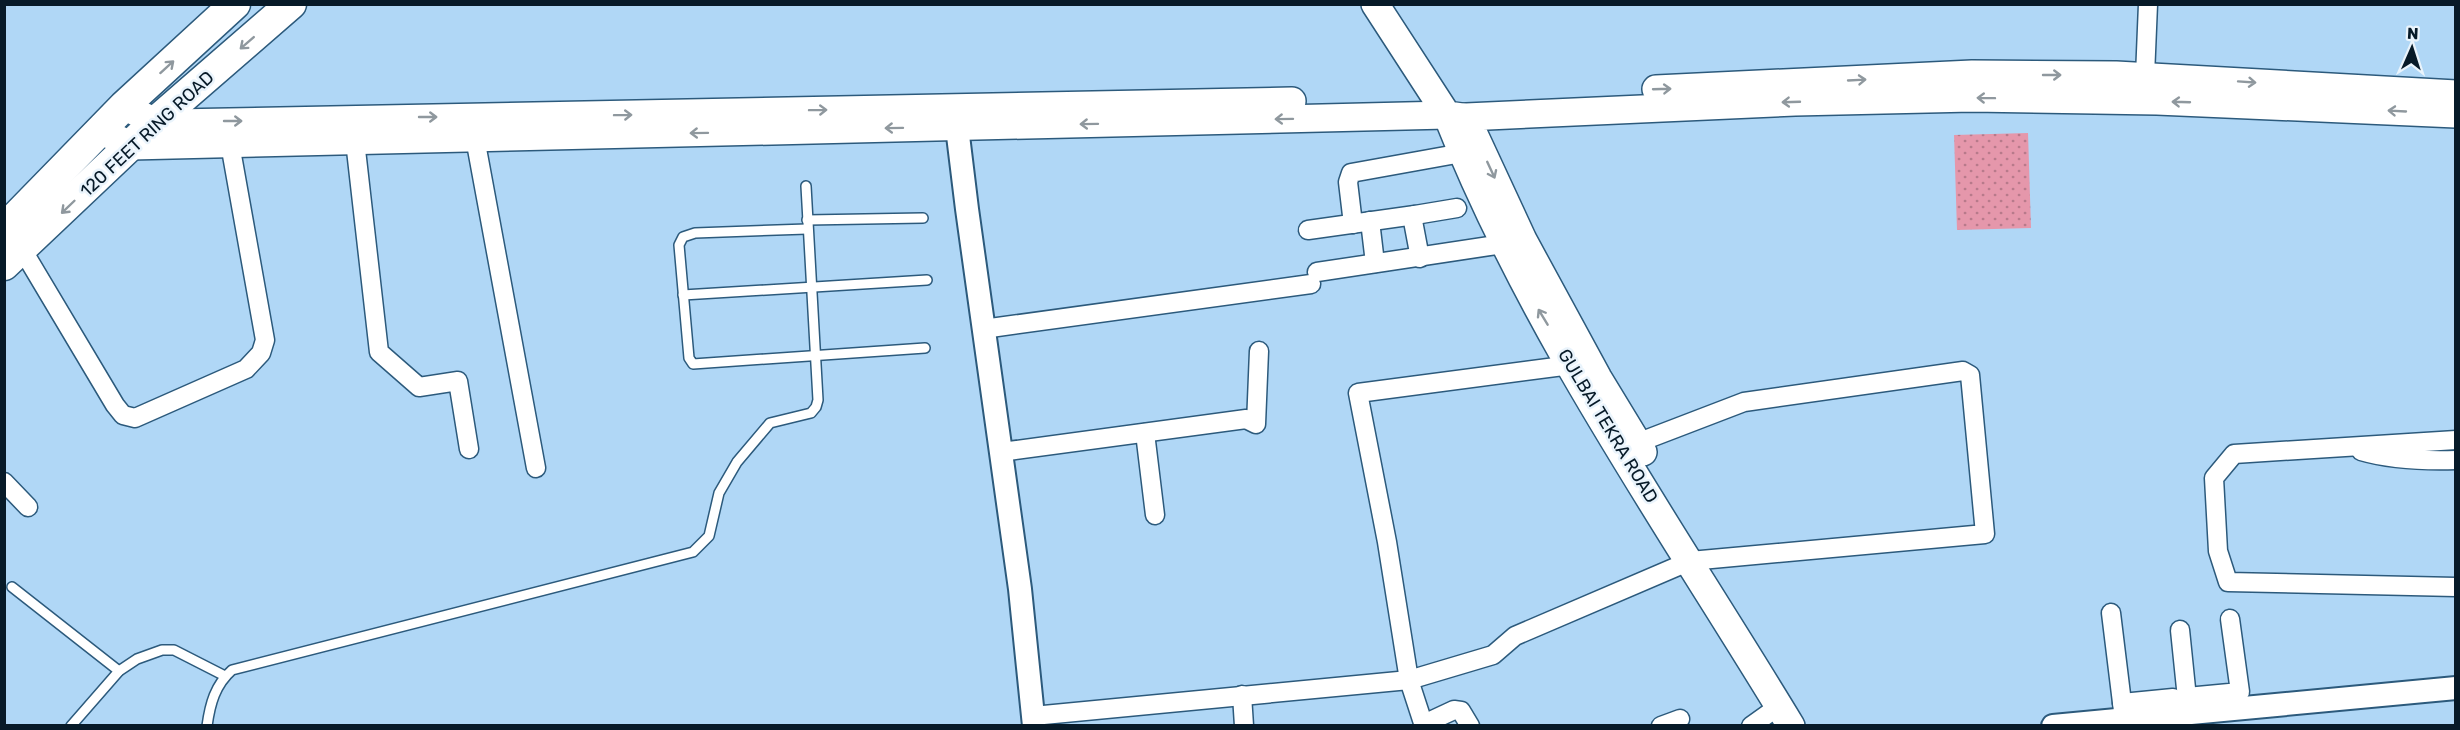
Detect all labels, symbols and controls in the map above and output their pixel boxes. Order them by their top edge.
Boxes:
north arrow [2382,18,2442,78]
text: N [2407,24,2419,43]
one-way arrow [240,36,255,50]
one-way arrow [159,60,174,74]
street label: 120 FEET RING ROAD [76,66,218,202]
one-way arrow [2041,69,2061,81]
one-way arrow [1847,75,1867,86]
one-way arrow [2236,77,2256,88]
one-way arrow [1652,83,1672,94]
one-way arrow [1977,93,1997,104]
one-way arrow [2172,96,2192,108]
one-way arrow [1782,97,1802,108]
one-way arrow [807,105,827,116]
one-way arrow [2388,106,2408,117]
one-way arrow [612,109,632,121]
one-way arrow [418,111,438,123]
one-way arrow [1274,113,1294,125]
one-way arrow [223,115,243,127]
one-way arrow [1079,118,1099,129]
one-way arrow [884,123,904,134]
one-way arrow [689,127,709,139]
one-way arrow [1485,160,1497,178]
one-way arrow [61,199,76,213]
one-way arrow [1536,309,1548,326]
street label: GULBAI TEKRA ROAD [1553,345,1663,507]

